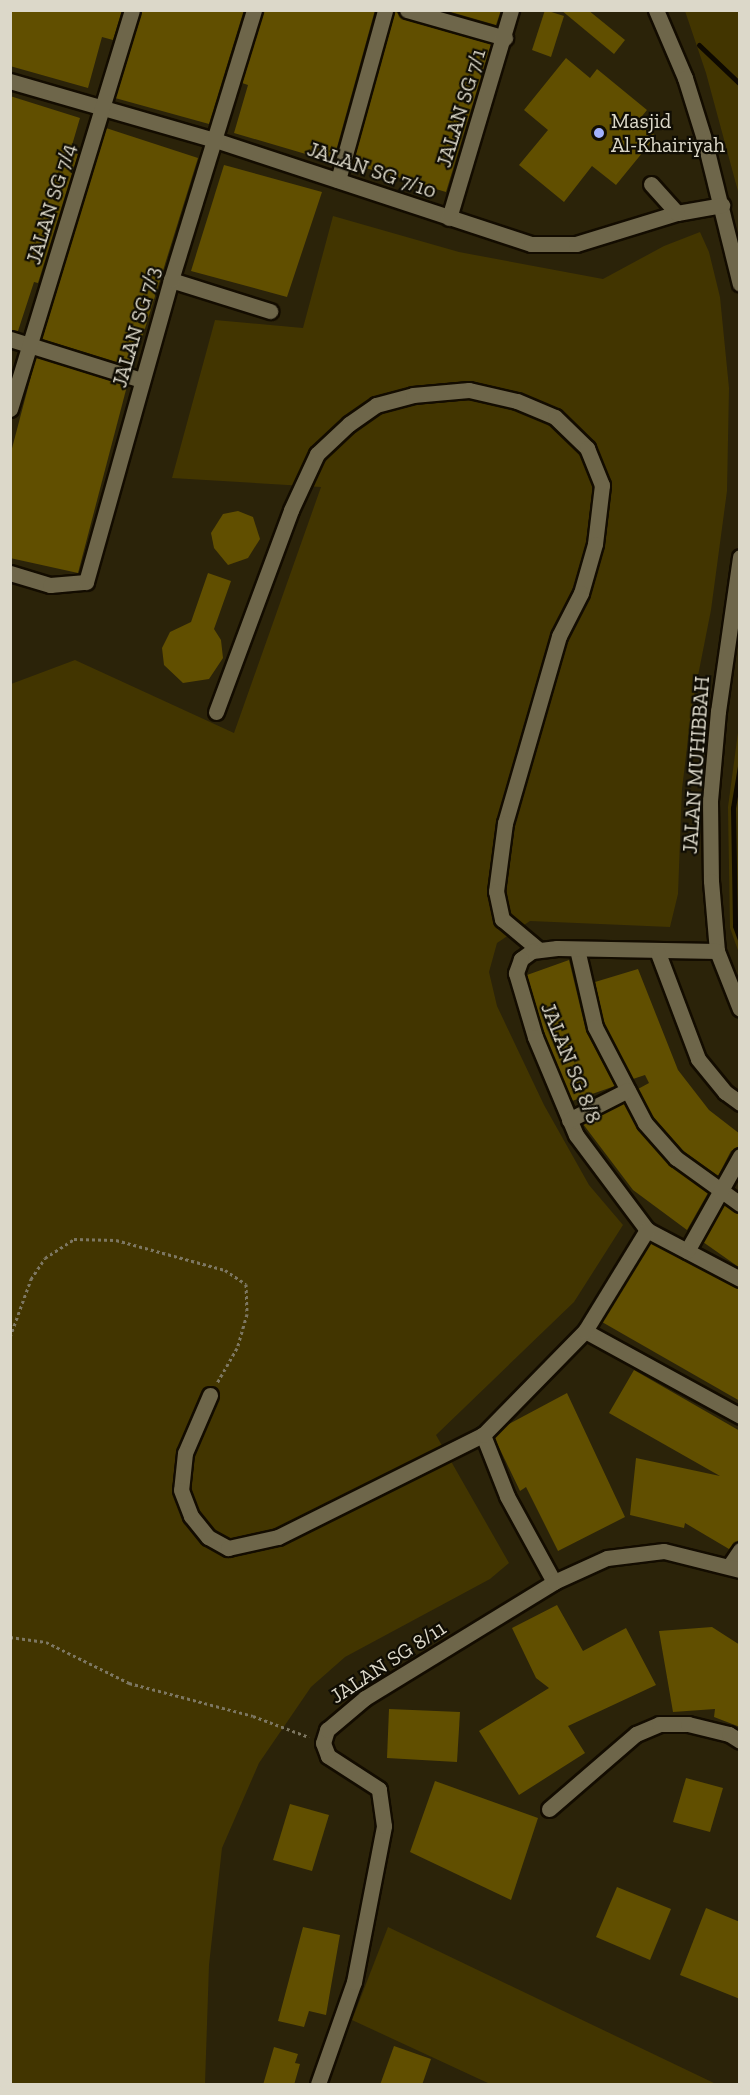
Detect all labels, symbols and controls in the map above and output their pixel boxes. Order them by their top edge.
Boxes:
street label: JALAN SG 7/1 [431,46,491,170]
place label: Masjid Al-Khairiyah [611,108,725,158]
marker: Masjid Al-Khairiyah [592,126,606,140]
street label: JALAN SG 7/10 [304,136,440,204]
street label: JALAN SG 7/4 [21,141,81,267]
street label: JALAN SG 7/3 [107,264,165,390]
street label: JALAN MUHIBBAH [677,675,715,855]
street label: JALAN SG 8/8 [535,999,607,1127]
street label: JALAN SG 8/11 [325,1615,451,1709]

